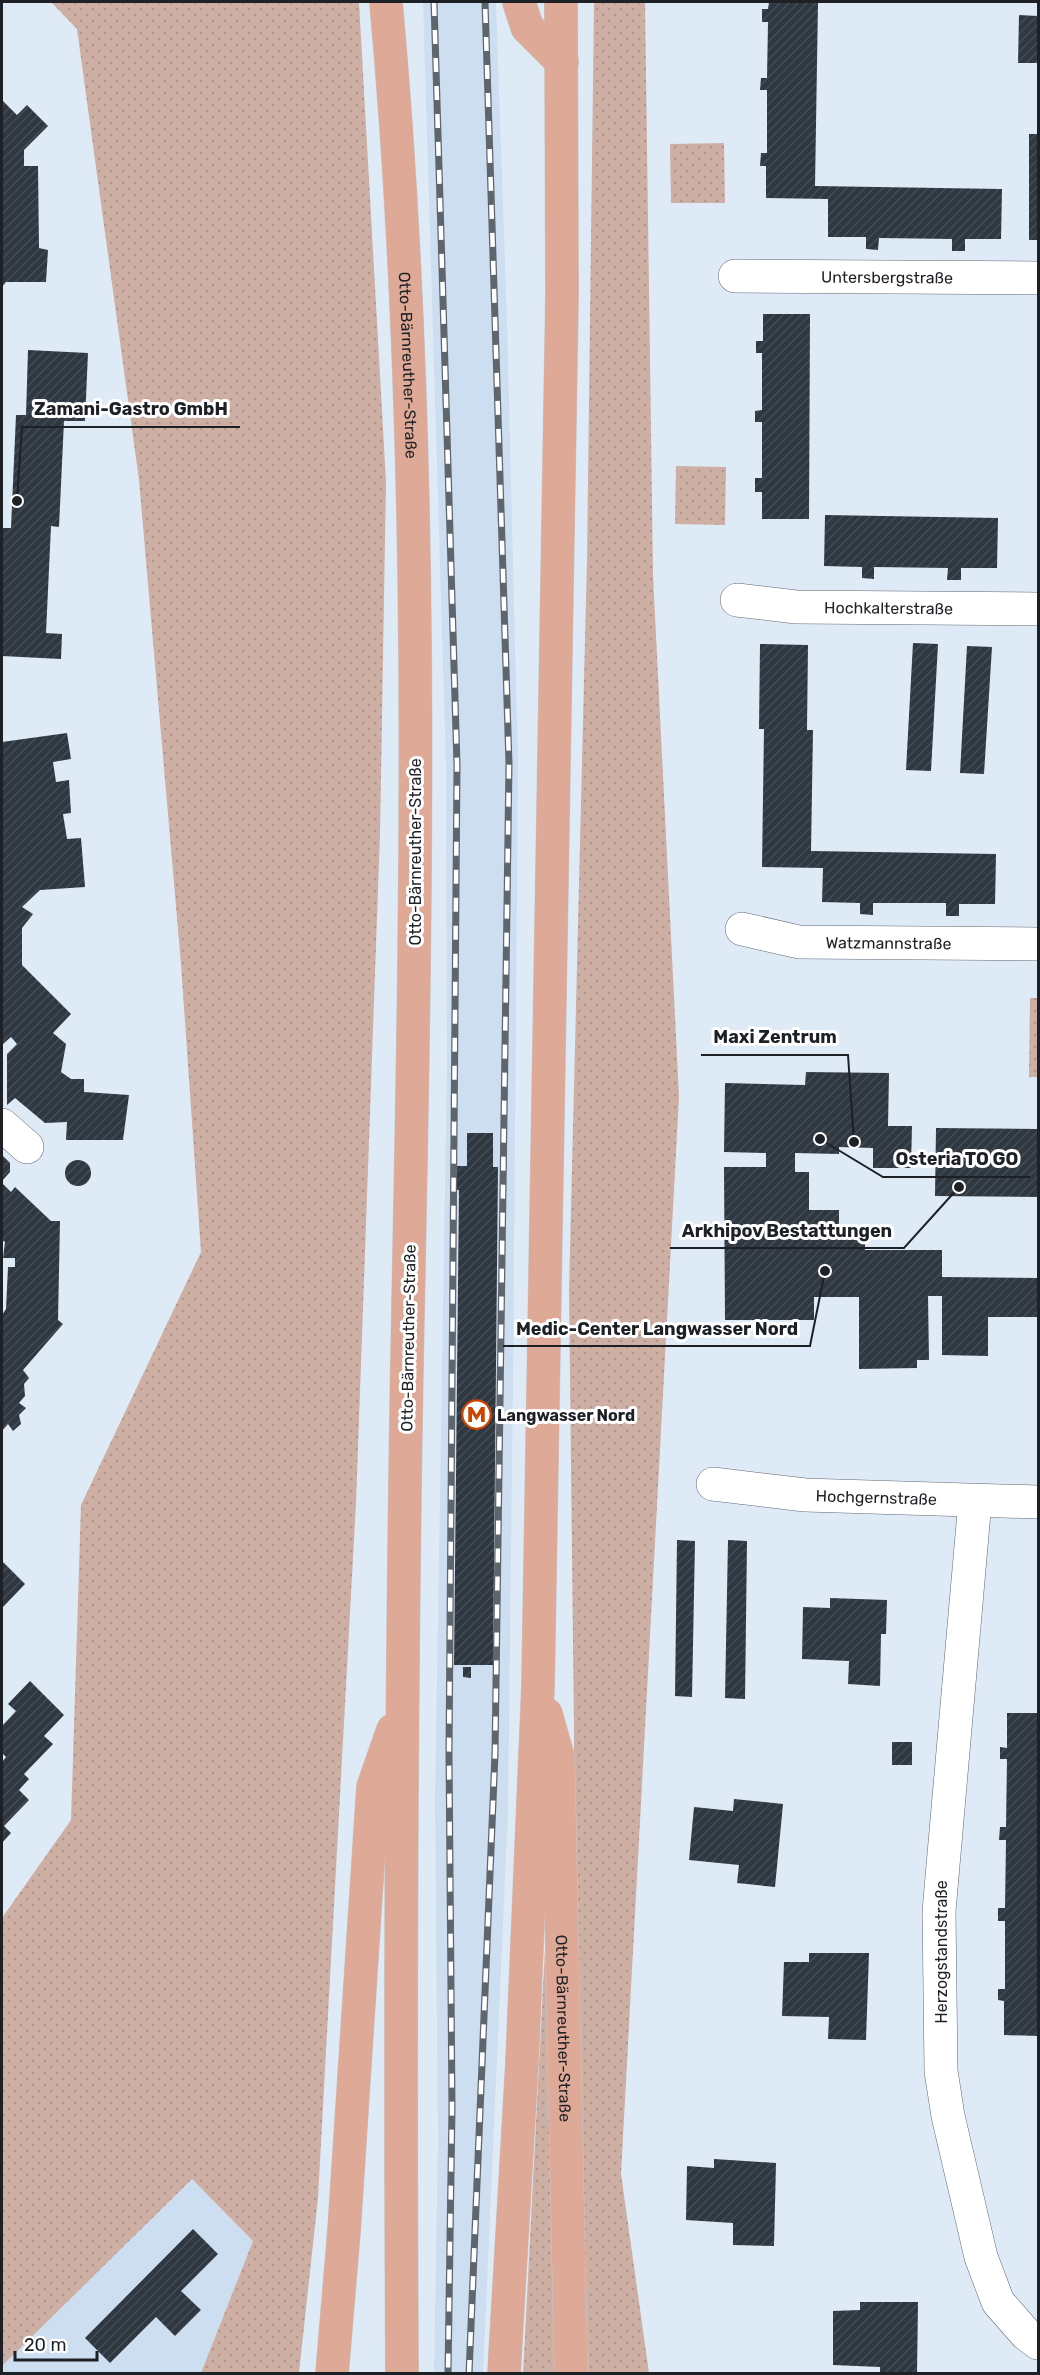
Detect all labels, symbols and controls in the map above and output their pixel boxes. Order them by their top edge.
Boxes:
street label: Untersbergstraße [821,268,953,287]
street label: Otto-Bärnreuther-Straße [395,271,421,459]
callout: Zamani-Gastro GmbH [22,391,240,427]
text: Zamani-Gastro GmbH [34,398,228,420]
street label: Hochkalterstraße [824,598,953,618]
street label: Otto-Bärnreuther-Straße [406,758,425,946]
street label: Watzmannstraße [826,933,952,953]
callout: Maxi Zentrum [701,1019,848,1055]
text: Maxi Zentrum [713,1026,837,1048]
callout: Osteria TO GO [883,1141,1030,1177]
text: Osteria TO GO [896,1148,1018,1170]
callout: Arkhipov Bestattungen [670,1212,904,1248]
text: Arkhipov Bestattungen [682,1220,892,1242]
street label: Otto-Bärnreuther-Straße [397,1244,420,1432]
callout: Medic-Center Langwasser Nord [503,1310,810,1346]
text: Medic-Center Langwasser Nord [516,1318,798,1340]
metro station icon: Langwasser Nord [460,1399,492,1431]
place label: Langwasser Nord [497,1406,635,1425]
street label: Hochgernstraße [815,1486,937,1509]
street label: Herzogstandstraße [932,1880,951,2024]
street label: Otto-Bärnreuther-Straße [552,1934,575,2122]
scale bar [15,2324,98,2362]
text: 20 m [24,2334,66,2356]

